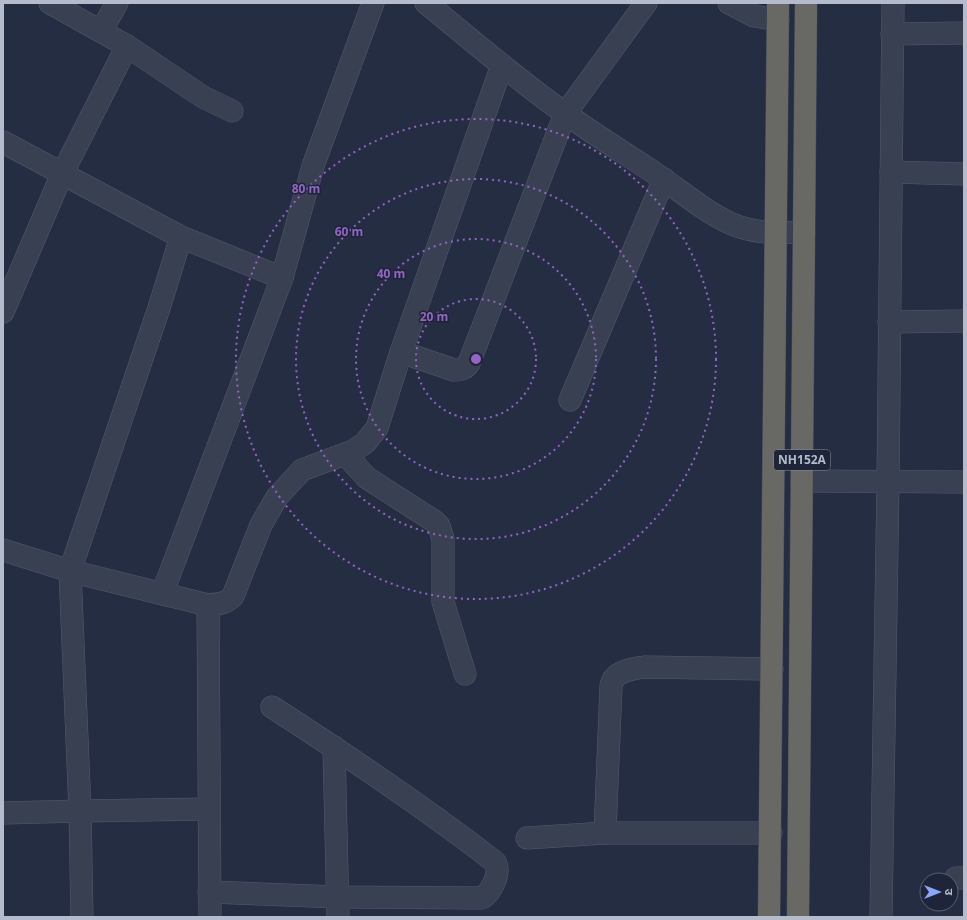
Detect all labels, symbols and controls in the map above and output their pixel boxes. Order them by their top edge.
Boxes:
text: 80 m [292,180,320,197]
text: 60 m [335,223,363,240]
text: 40 m [377,265,405,282]
text: 20 m [420,308,448,325]
centre of rings [469,352,483,366]
road number: NH152A [774,450,830,470]
north arrow [919,872,959,912]
text: उ [942,889,957,896]

